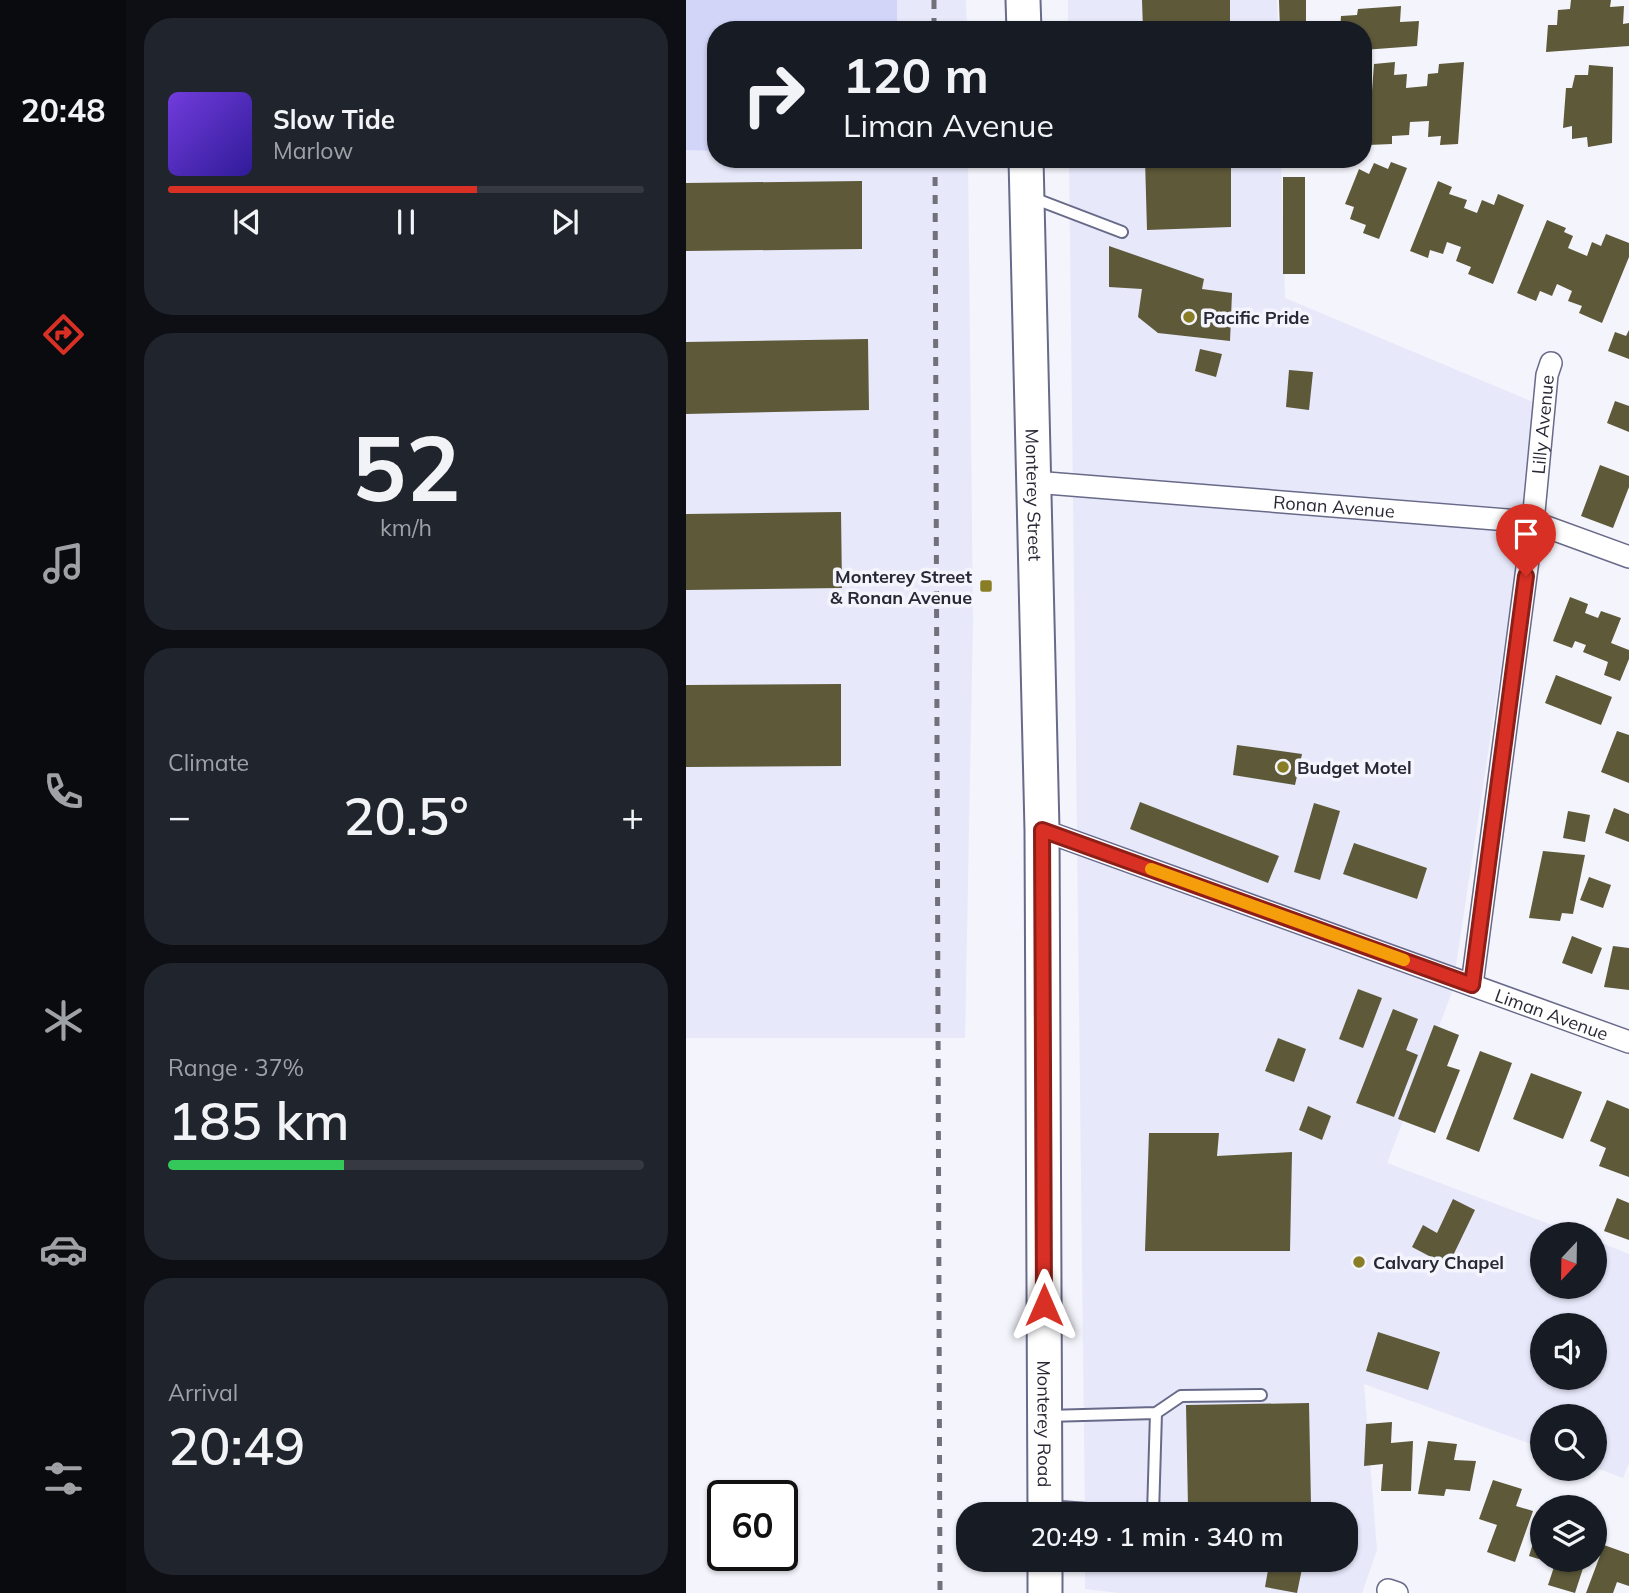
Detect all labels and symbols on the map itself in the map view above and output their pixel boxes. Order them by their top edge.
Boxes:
place label: Pacific Pride [1203,306,1310,329]
marker: Pacific Pride [1181,309,1197,325]
street label: Lilly Avenue [1526,374,1558,475]
street label: Monterey Street [1021,428,1047,561]
street label: Ronan Avenue [1272,490,1396,522]
pin [1496,504,1556,576]
place label: Monterey Street & Ronan Avenue [830,565,972,609]
marker: Monterey Street & Ronan Avenue [978,578,994,594]
place label: Budget Motel [1297,756,1412,779]
marker: Budget Motel [1275,759,1291,775]
street label: Liman Avenue [1492,983,1612,1045]
north arrow [1530,1222,1606,1298]
place label: Calvary Chapel [1373,1251,1504,1274]
marker: Calvary Chapel [1351,1254,1367,1270]
position arrow [1007,1268,1081,1342]
street label: Monterey Road [1033,1360,1056,1487]
speed limit sign: 60 [707,1480,798,1571]

